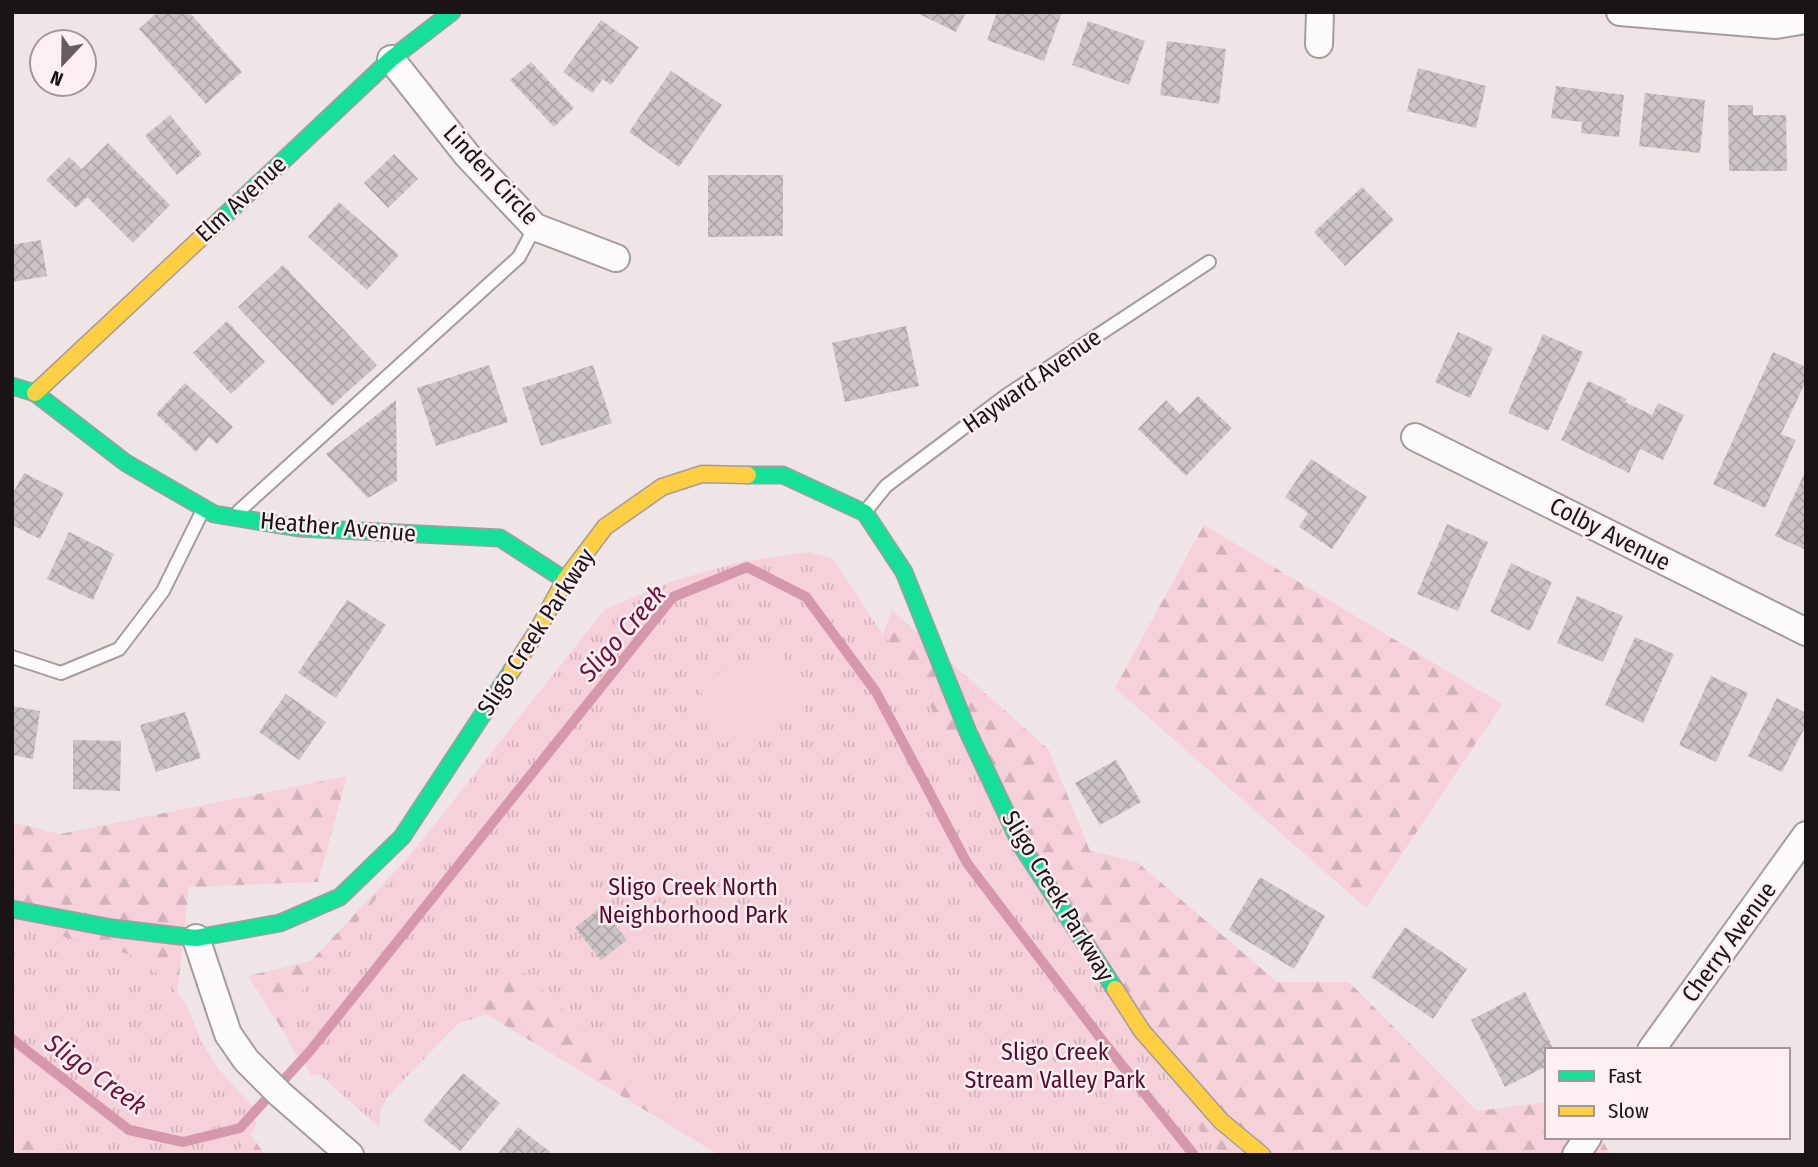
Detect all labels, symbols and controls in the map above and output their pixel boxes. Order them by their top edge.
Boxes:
north arrow [28,28,98,98]
text: N [47,66,66,91]
street label: Linden Circle [438,119,544,231]
street label: Elm Avenue [190,150,292,248]
street label: Hayward Avenue [958,323,1106,439]
street label: Colby Avenue [1545,492,1675,576]
street label: Heather Avenue [259,506,417,548]
street label: Sligo Creek Parkway [472,543,601,721]
water label: Sligo Creek [571,579,673,689]
street label: Sligo Creek Parkway [996,806,1120,986]
park label: Sligo Creek North Neighborhood Park [598,873,788,929]
street label: Cherry Avenue [1676,876,1782,1008]
water label: Sligo Creek [38,1027,153,1122]
park label: Sligo Creek Stream Valley Park [964,1038,1146,1094]
legend [1545,1048,1790,1139]
text: Fast [1608,1063,1642,1089]
text: Slow [1608,1098,1649,1124]

